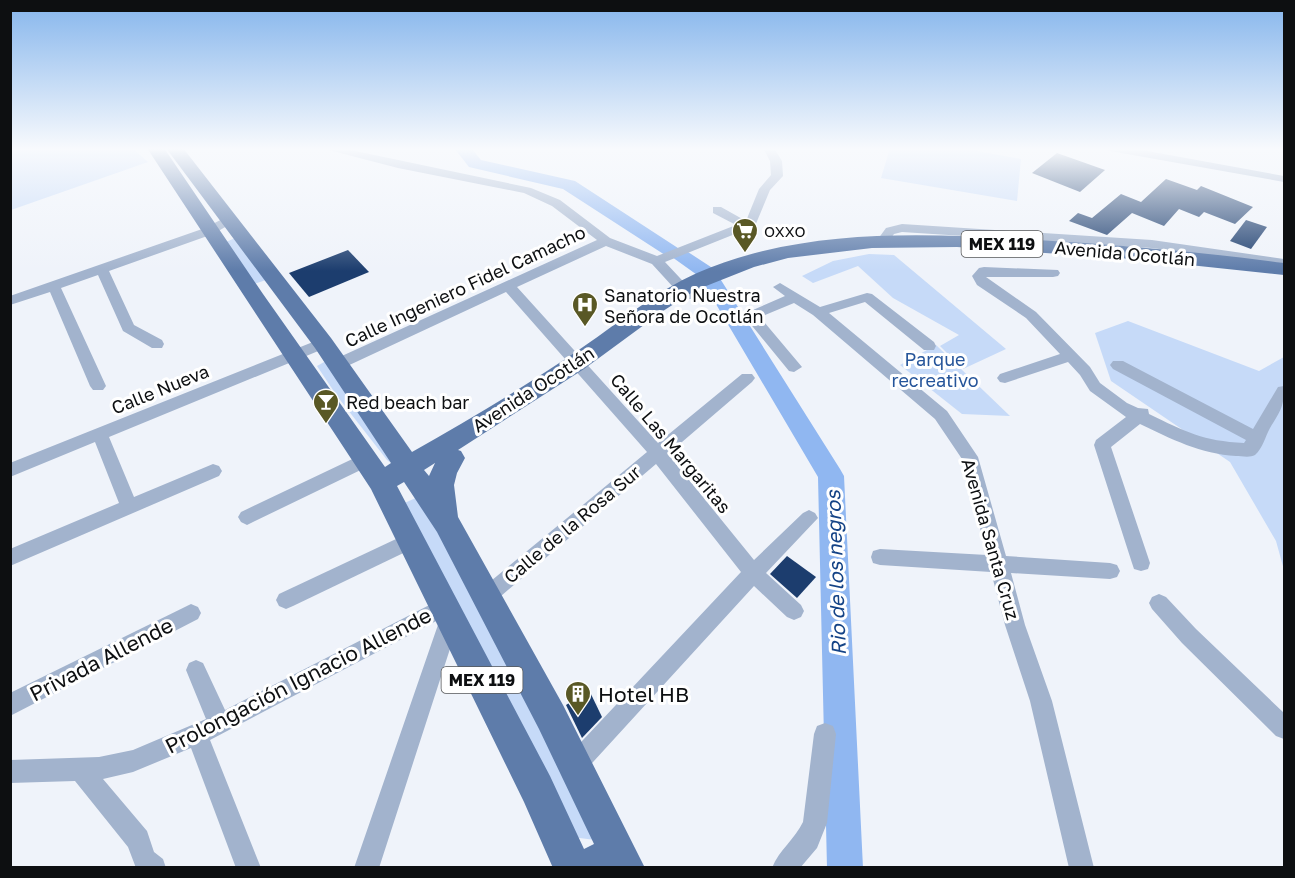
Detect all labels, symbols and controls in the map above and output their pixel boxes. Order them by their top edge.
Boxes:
supermarket icon: OXXO [730,216,760,254]
street label: Calle Ingeniero Fidel Camacho [341,220,589,352]
place label: OXXO [764,222,806,240]
road number: MEX 119 [962,231,1042,257]
street label: Avenida Ocotlán [1054,236,1196,270]
place label: Sanatorio Nuestra Señora de Ocotlán [604,284,763,327]
hospital icon: Sanatorio Nuestra Señora de Ocotlán [570,290,600,328]
street label: Avenida Ocotlán [468,341,598,437]
park label: Parque recreativo [892,348,978,391]
street label: Calle Nueva [108,359,212,419]
street label: Calle Las Margaritas [606,369,736,517]
bar icon: Red beach bar [311,387,341,425]
place label: Red beach bar [346,391,469,413]
street label: Avenida Santa Cruz [957,456,1025,622]
street label: Calle de la Rosa Sur [499,460,645,588]
water label: Rio de los negros [820,489,851,656]
street label: Prolongación Ignacio Allende [161,601,435,759]
street label: Privada Allende [25,612,177,706]
road number: MEX 119 [442,667,522,693]
building icon: Hotel HB [563,679,593,717]
place label: Hotel HB [598,681,689,707]

